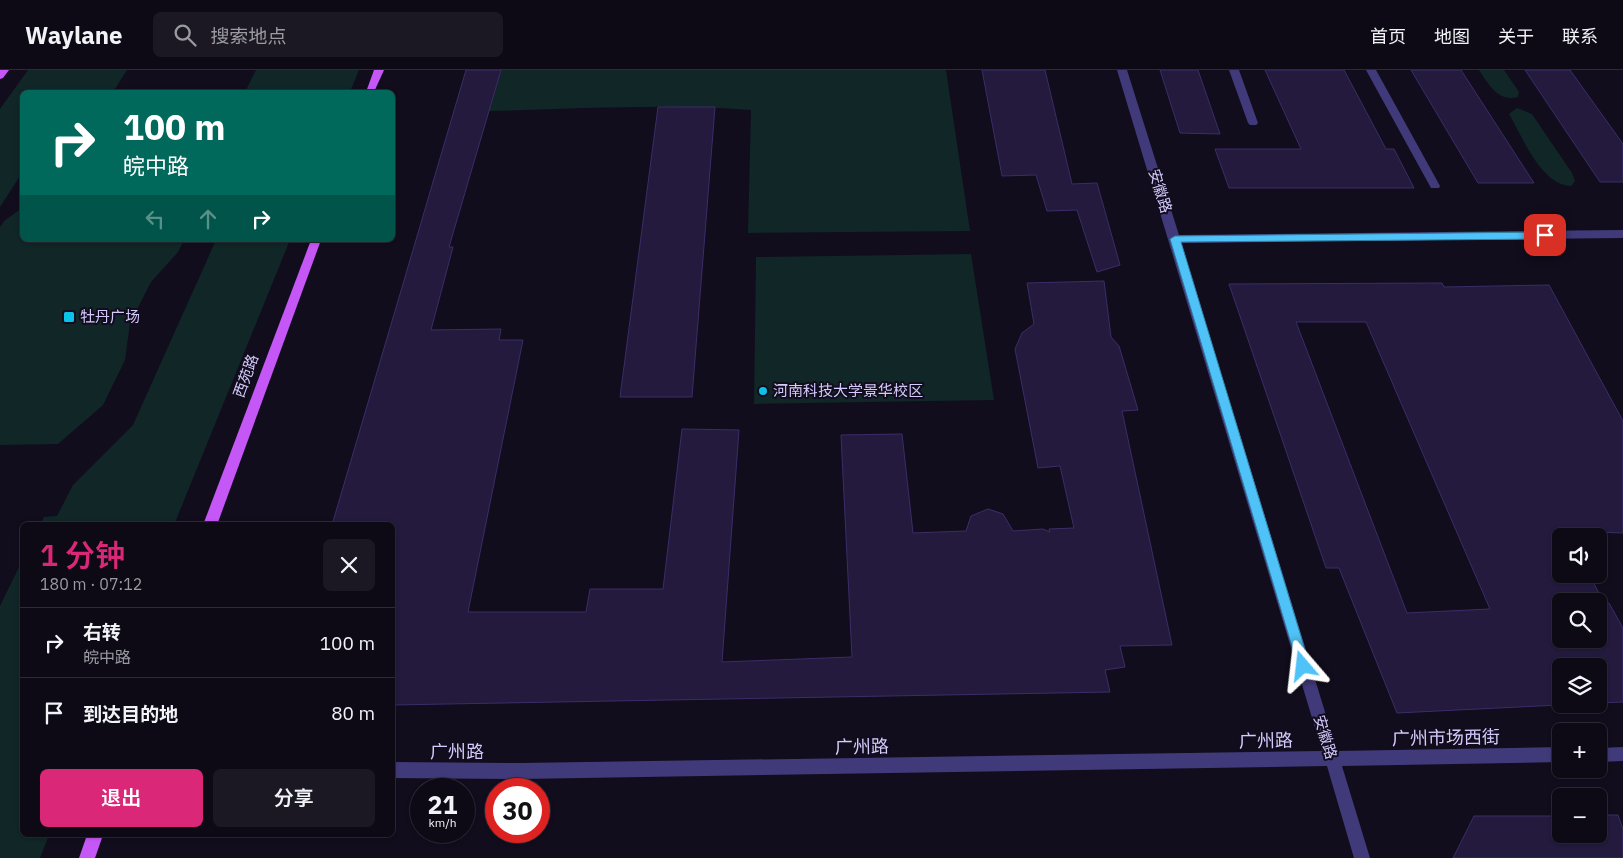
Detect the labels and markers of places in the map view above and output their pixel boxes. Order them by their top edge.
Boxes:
pin [1524,214,1566,256]
place label: 牡丹广场 [80,307,140,326]
marker: 牡丹广场 [62,310,76,324]
place label: 河南科技大学景华校区 [773,381,923,400]
marker: 河南科技大学景华校区 [757,385,769,397]

